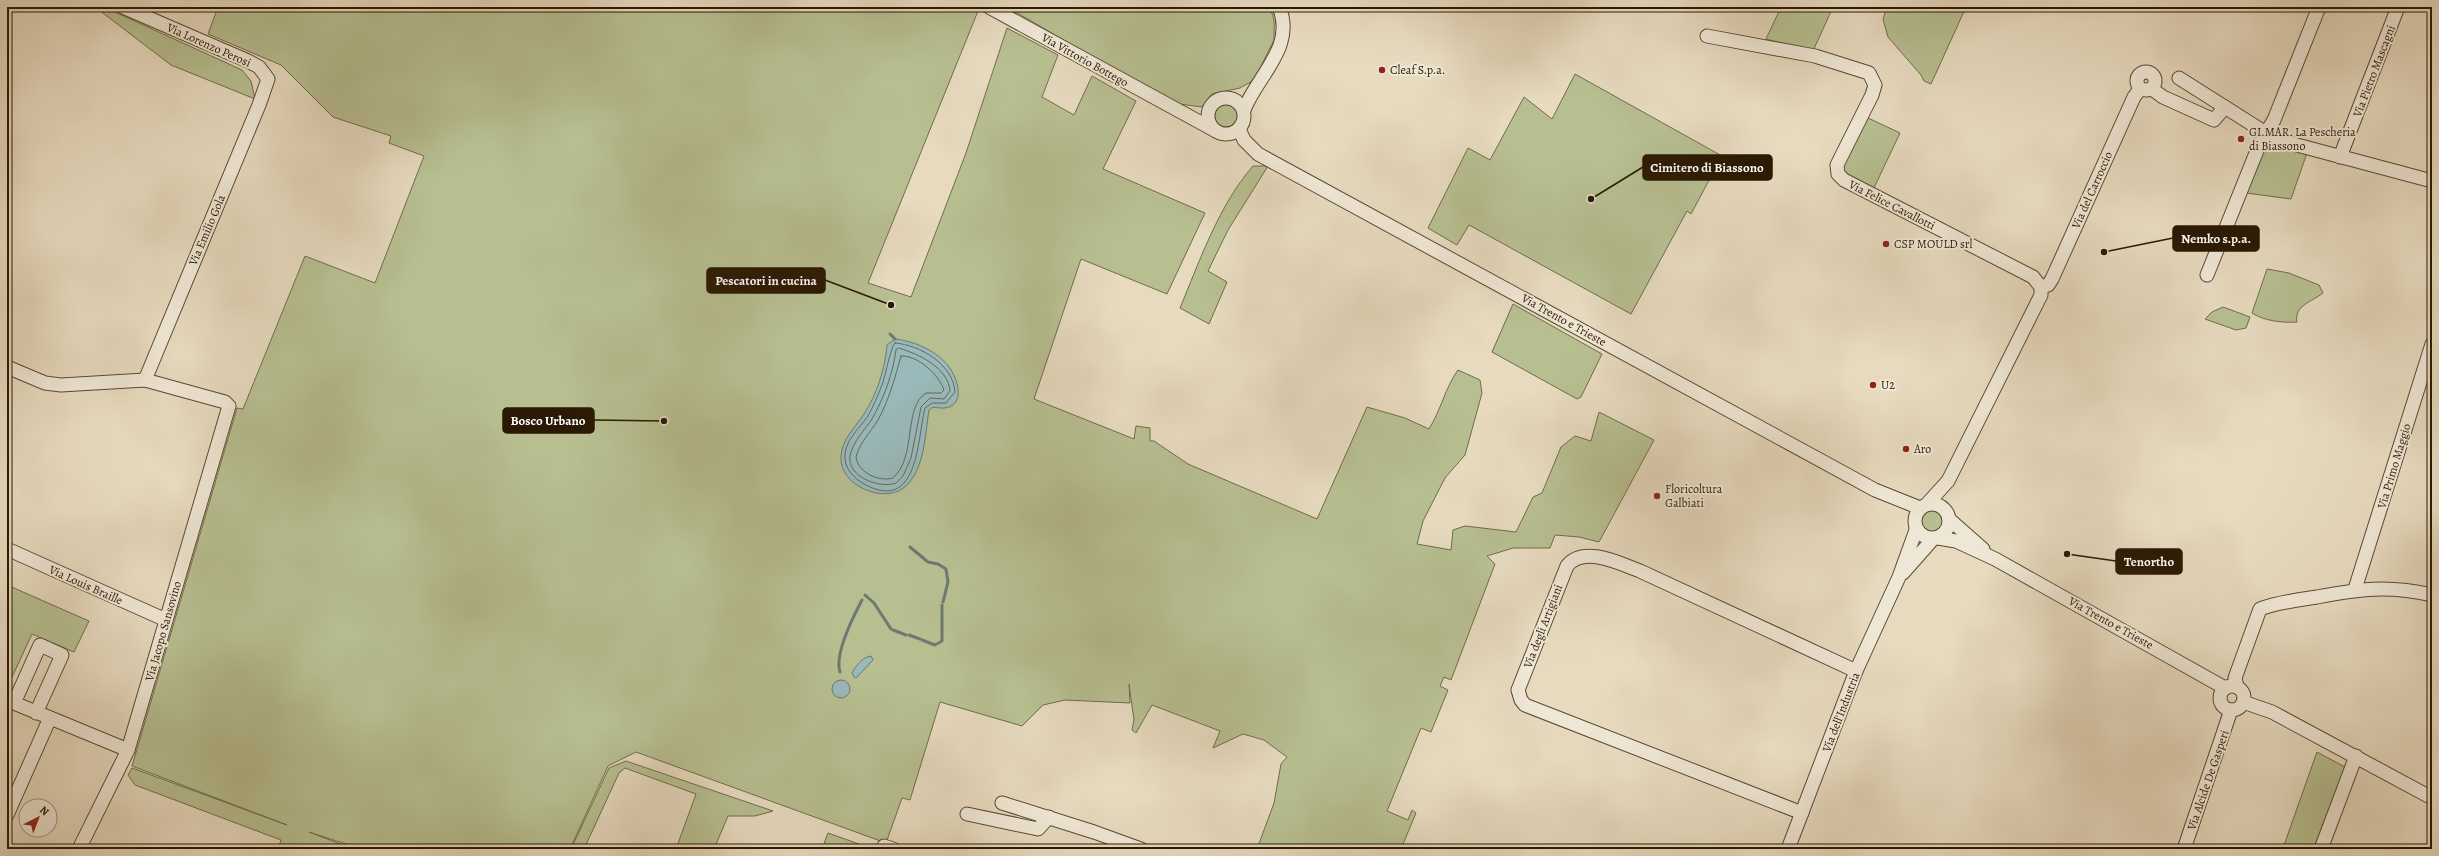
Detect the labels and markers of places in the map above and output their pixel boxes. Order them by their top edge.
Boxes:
place label: Cleaf S.p.a. [1390,62,1445,78]
marker: Cleaf S.p.a. [1377,65,1387,75]
place label: GI.MAR. La Pescheria di Biassono [2249,124,2356,154]
marker: GI.MAR. La Pescheria di Biassono [2236,134,2246,144]
callout: Cimitero di Biassono [1643,155,1772,180]
callout: Nemko s.p.a. [2173,226,2259,251]
place label: CSP MOULD srl [1894,236,1972,252]
marker: CSP MOULD srl [1881,239,1891,249]
callout: Pescatori in cucina [707,268,825,293]
place label: U2 [1881,377,1895,393]
marker: U2 [1868,380,1878,390]
callout: Bosco Urbano [503,408,594,433]
place label: Aro [1913,441,1931,457]
marker: Aro [1901,444,1911,454]
place label: Floricoltura Galbiati [1665,481,1723,511]
marker: Floricoltura Galbiati [1652,491,1662,501]
callout: Tenortho [2116,549,2182,574]

